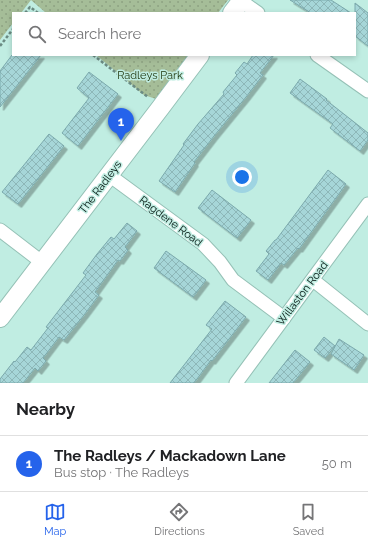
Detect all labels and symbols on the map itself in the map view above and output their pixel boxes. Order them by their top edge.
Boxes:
park label: Radleys Park [117,69,183,82]
pin: 1 [108,108,134,141]
street label: The Radleys [76,158,124,216]
your location [232,167,252,187]
street label: Ragdene Road [137,194,205,249]
street label: Willaston Road [274,259,331,328]

